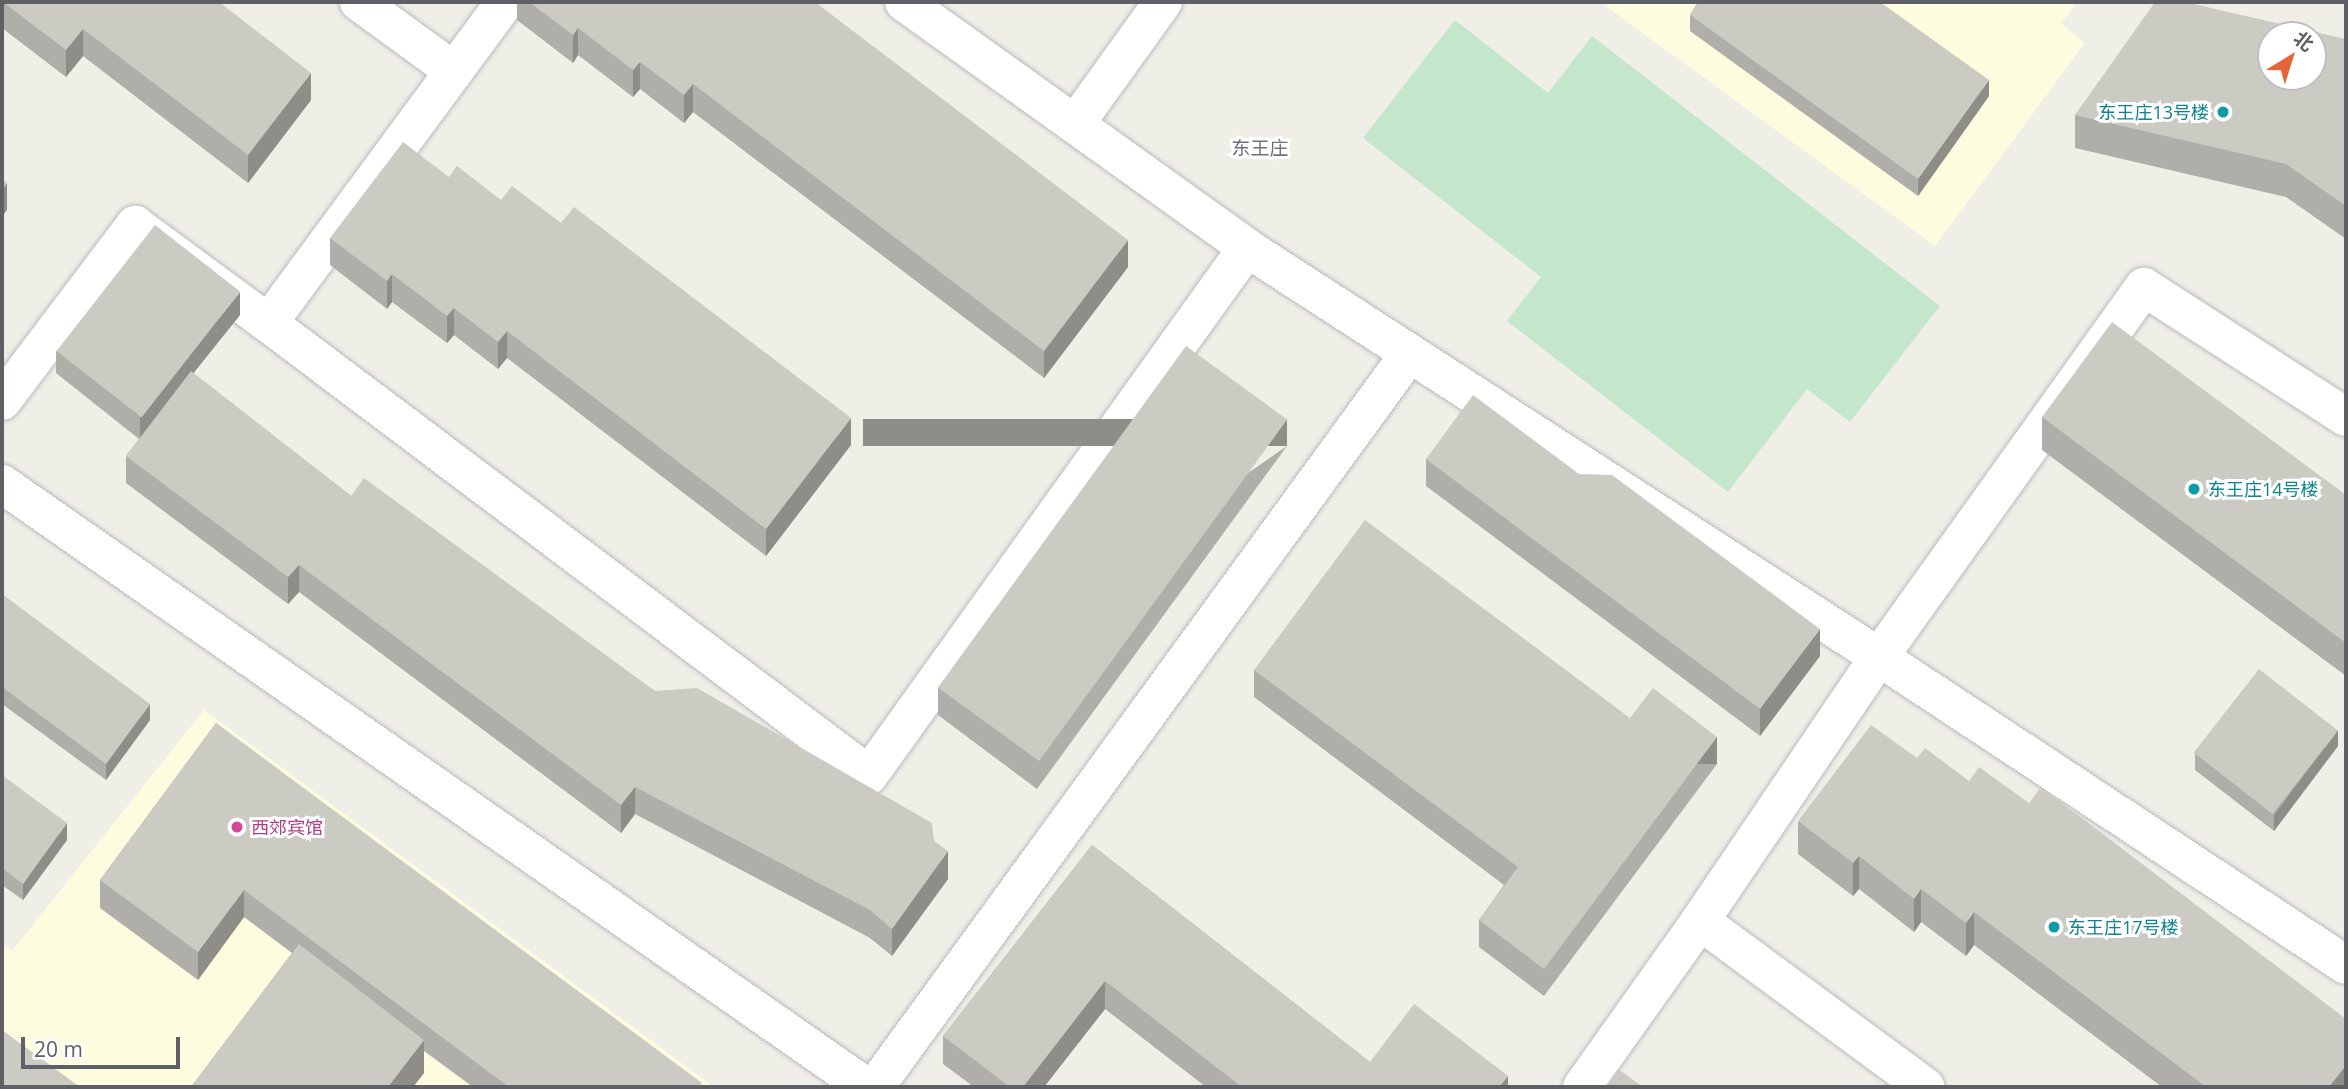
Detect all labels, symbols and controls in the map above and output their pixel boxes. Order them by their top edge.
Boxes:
north arrow [2257,21,2327,91]
text: 北 [2288,25,2319,57]
place label: 东王庄13号楼 [2098,101,2209,123]
marker: 东王庄13号楼 [2215,104,2231,120]
district label: 东王庄 [1232,138,1288,160]
place label: 东王庄14号楼 [2208,478,2319,500]
marker: 东王庄14号楼 [2186,481,2202,497]
place label: 西郊宾馆 [251,816,323,838]
marker: 西郊宾馆 [229,819,245,835]
place label: 东王庄17号楼 [2068,916,2179,938]
marker: 东王庄17号楼 [2046,919,2062,935]
scale bar [24,1023,184,1066]
text: 20 m [34,1035,83,1063]

